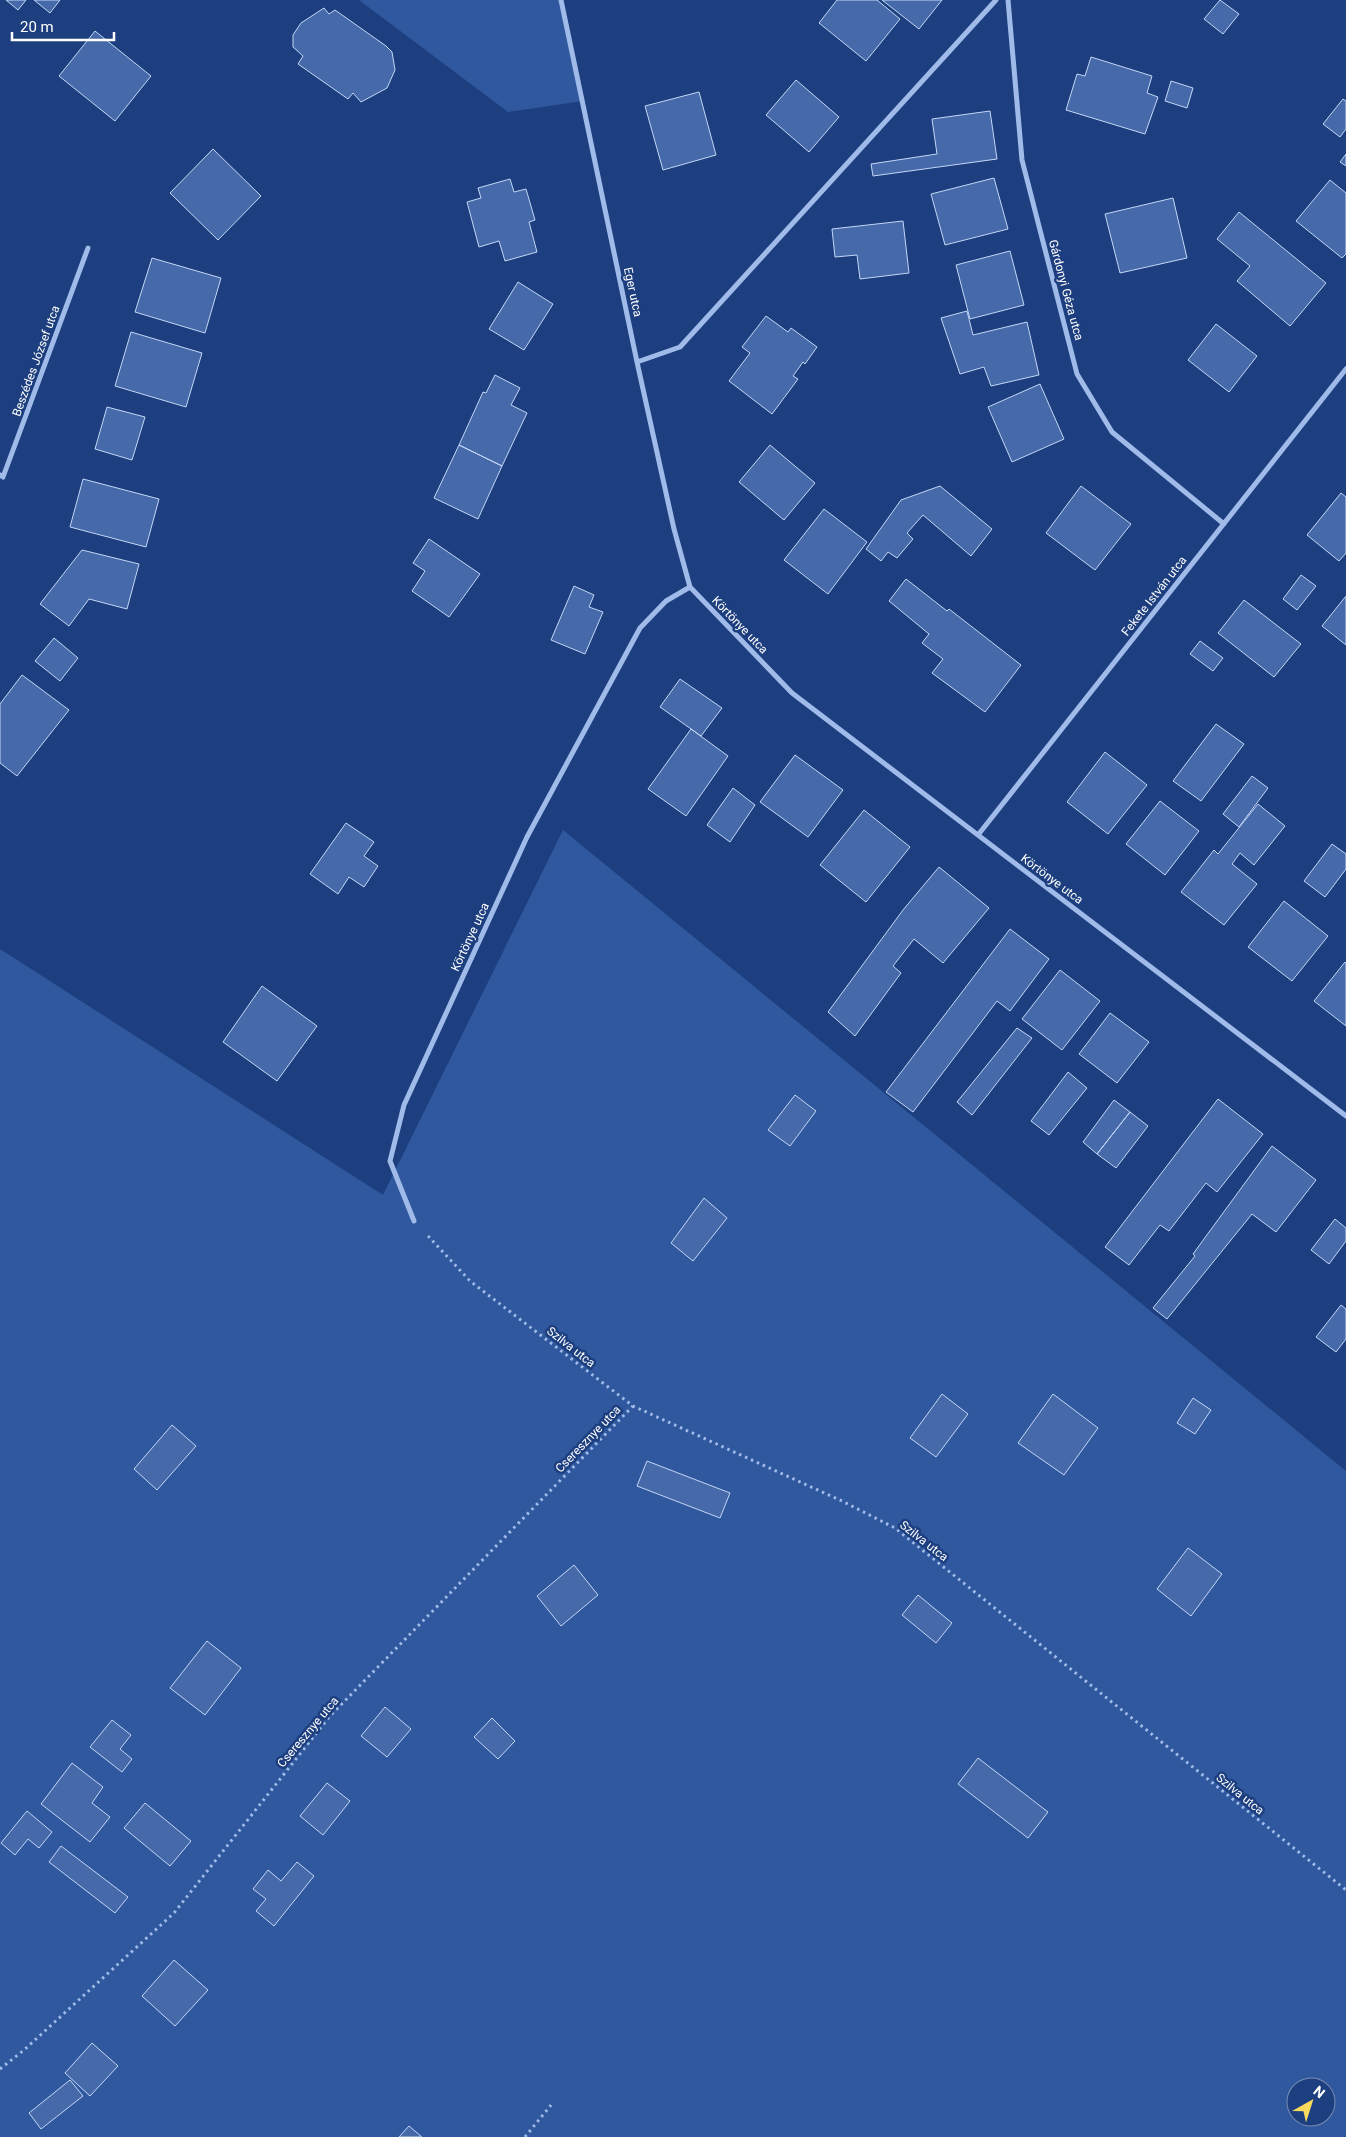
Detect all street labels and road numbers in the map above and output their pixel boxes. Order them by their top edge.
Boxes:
street label: Gárdonyi Géza utca [1046,238,1086,342]
street label: Eger utca [621,266,645,318]
street label: Beszédes József utca [9,304,63,418]
street label: Fekete István utca [1119,553,1189,639]
street label: Körtönye utca [709,593,771,657]
street label: Körtönye utca [1018,851,1086,907]
street label: Körtönye utca [448,900,492,974]
street label: Szilva utca [544,1324,598,1370]
street label: Cseresznye utca [552,1403,624,1475]
street label: Szilva utca [897,1518,951,1564]
street label: Cseresznye utca [274,1694,342,1770]
street label: Szilva utca [1213,1770,1267,1818]

